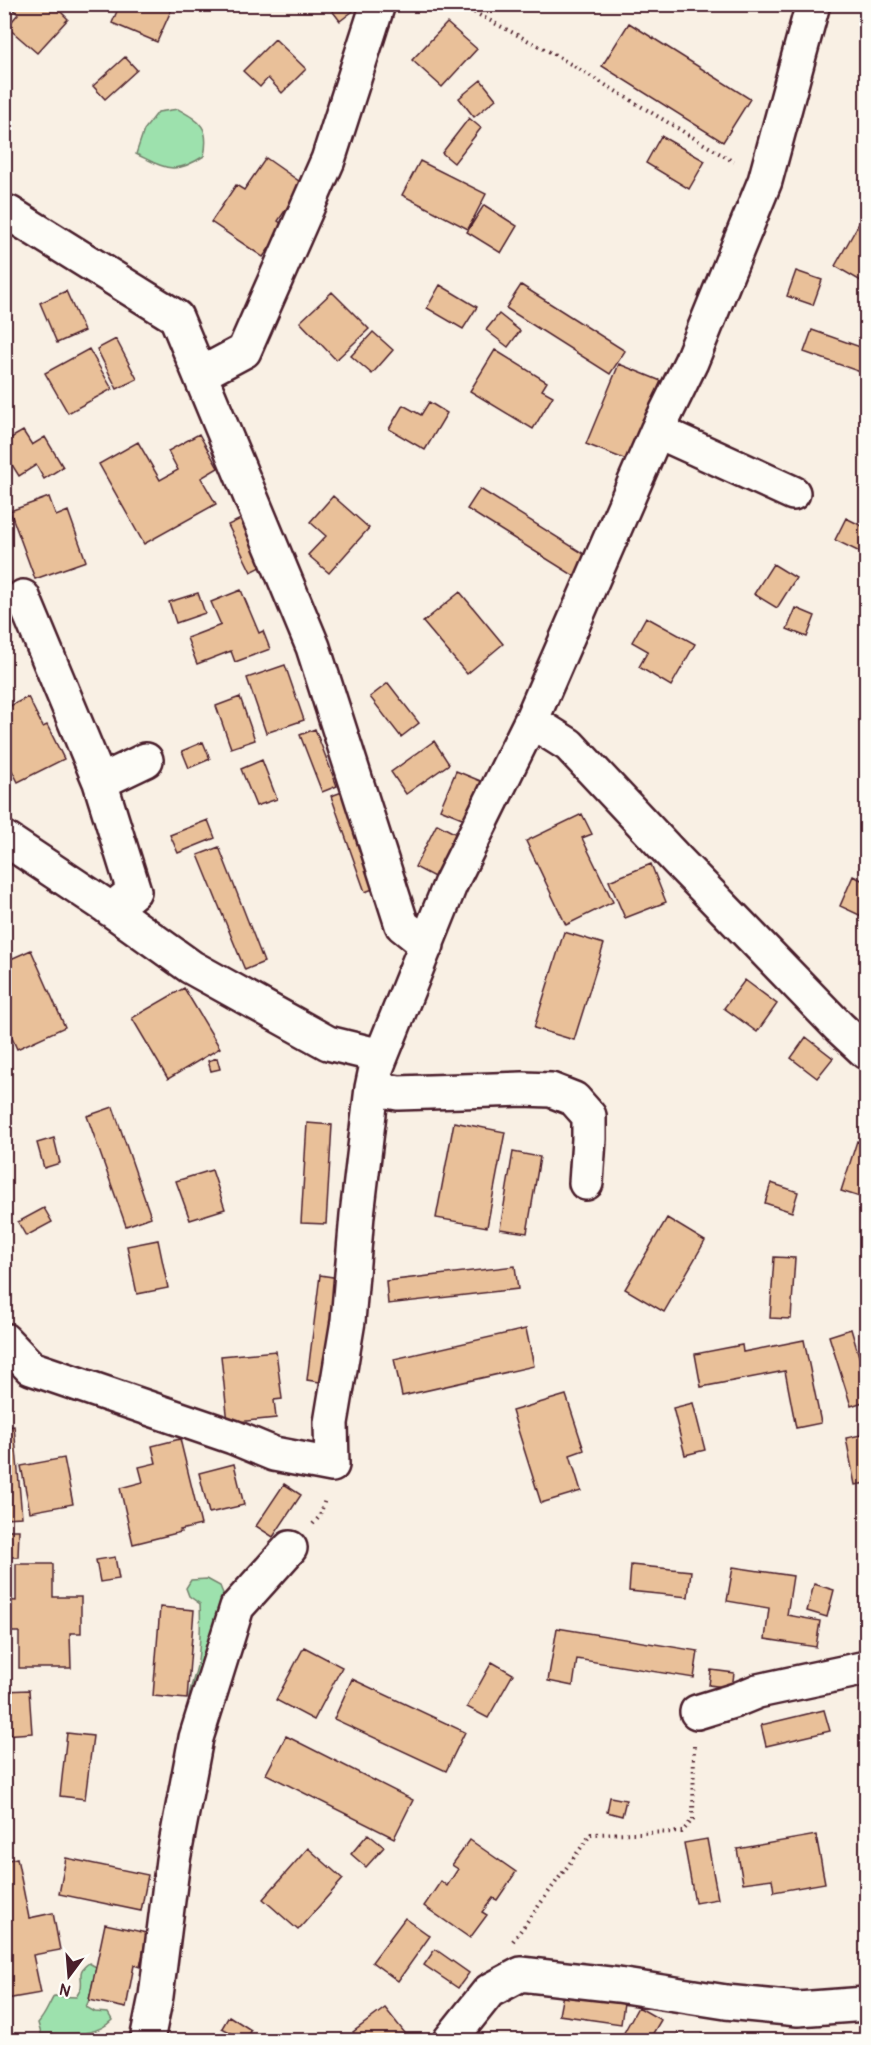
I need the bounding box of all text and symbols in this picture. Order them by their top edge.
north arrow [39,1946,99,2006]
text: N [57,1978,73,2001]

